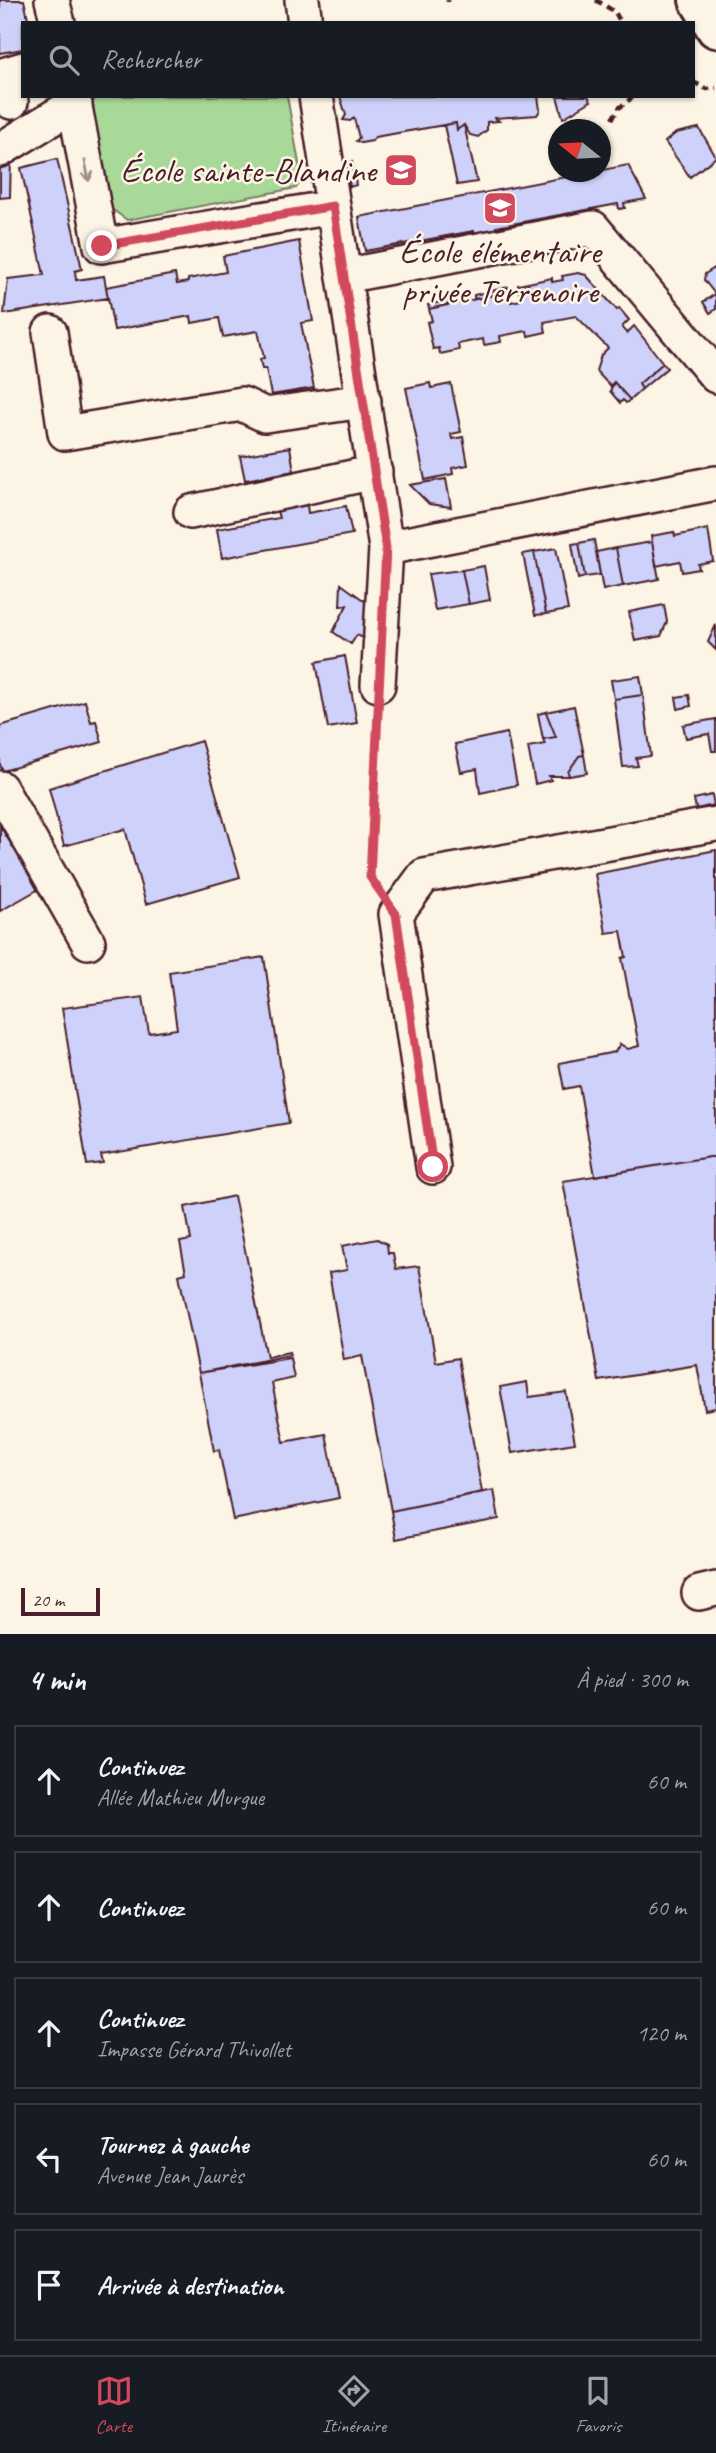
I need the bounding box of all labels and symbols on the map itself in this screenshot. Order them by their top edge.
north arrow [548,119,611,182]
place label: École sainte-Blandine [120,148,379,193]
school or university icon: École sainte-Blandine [382,151,420,189]
one-way arrow [81,159,95,182]
school or university icon: École élémentaire privée Terrenoire [481,189,519,227]
place label: École élémentaire privée Terrenoire [399,229,603,314]
route end [86,230,117,261]
route start [417,1151,448,1182]
scale bar [21,1585,100,1617]

